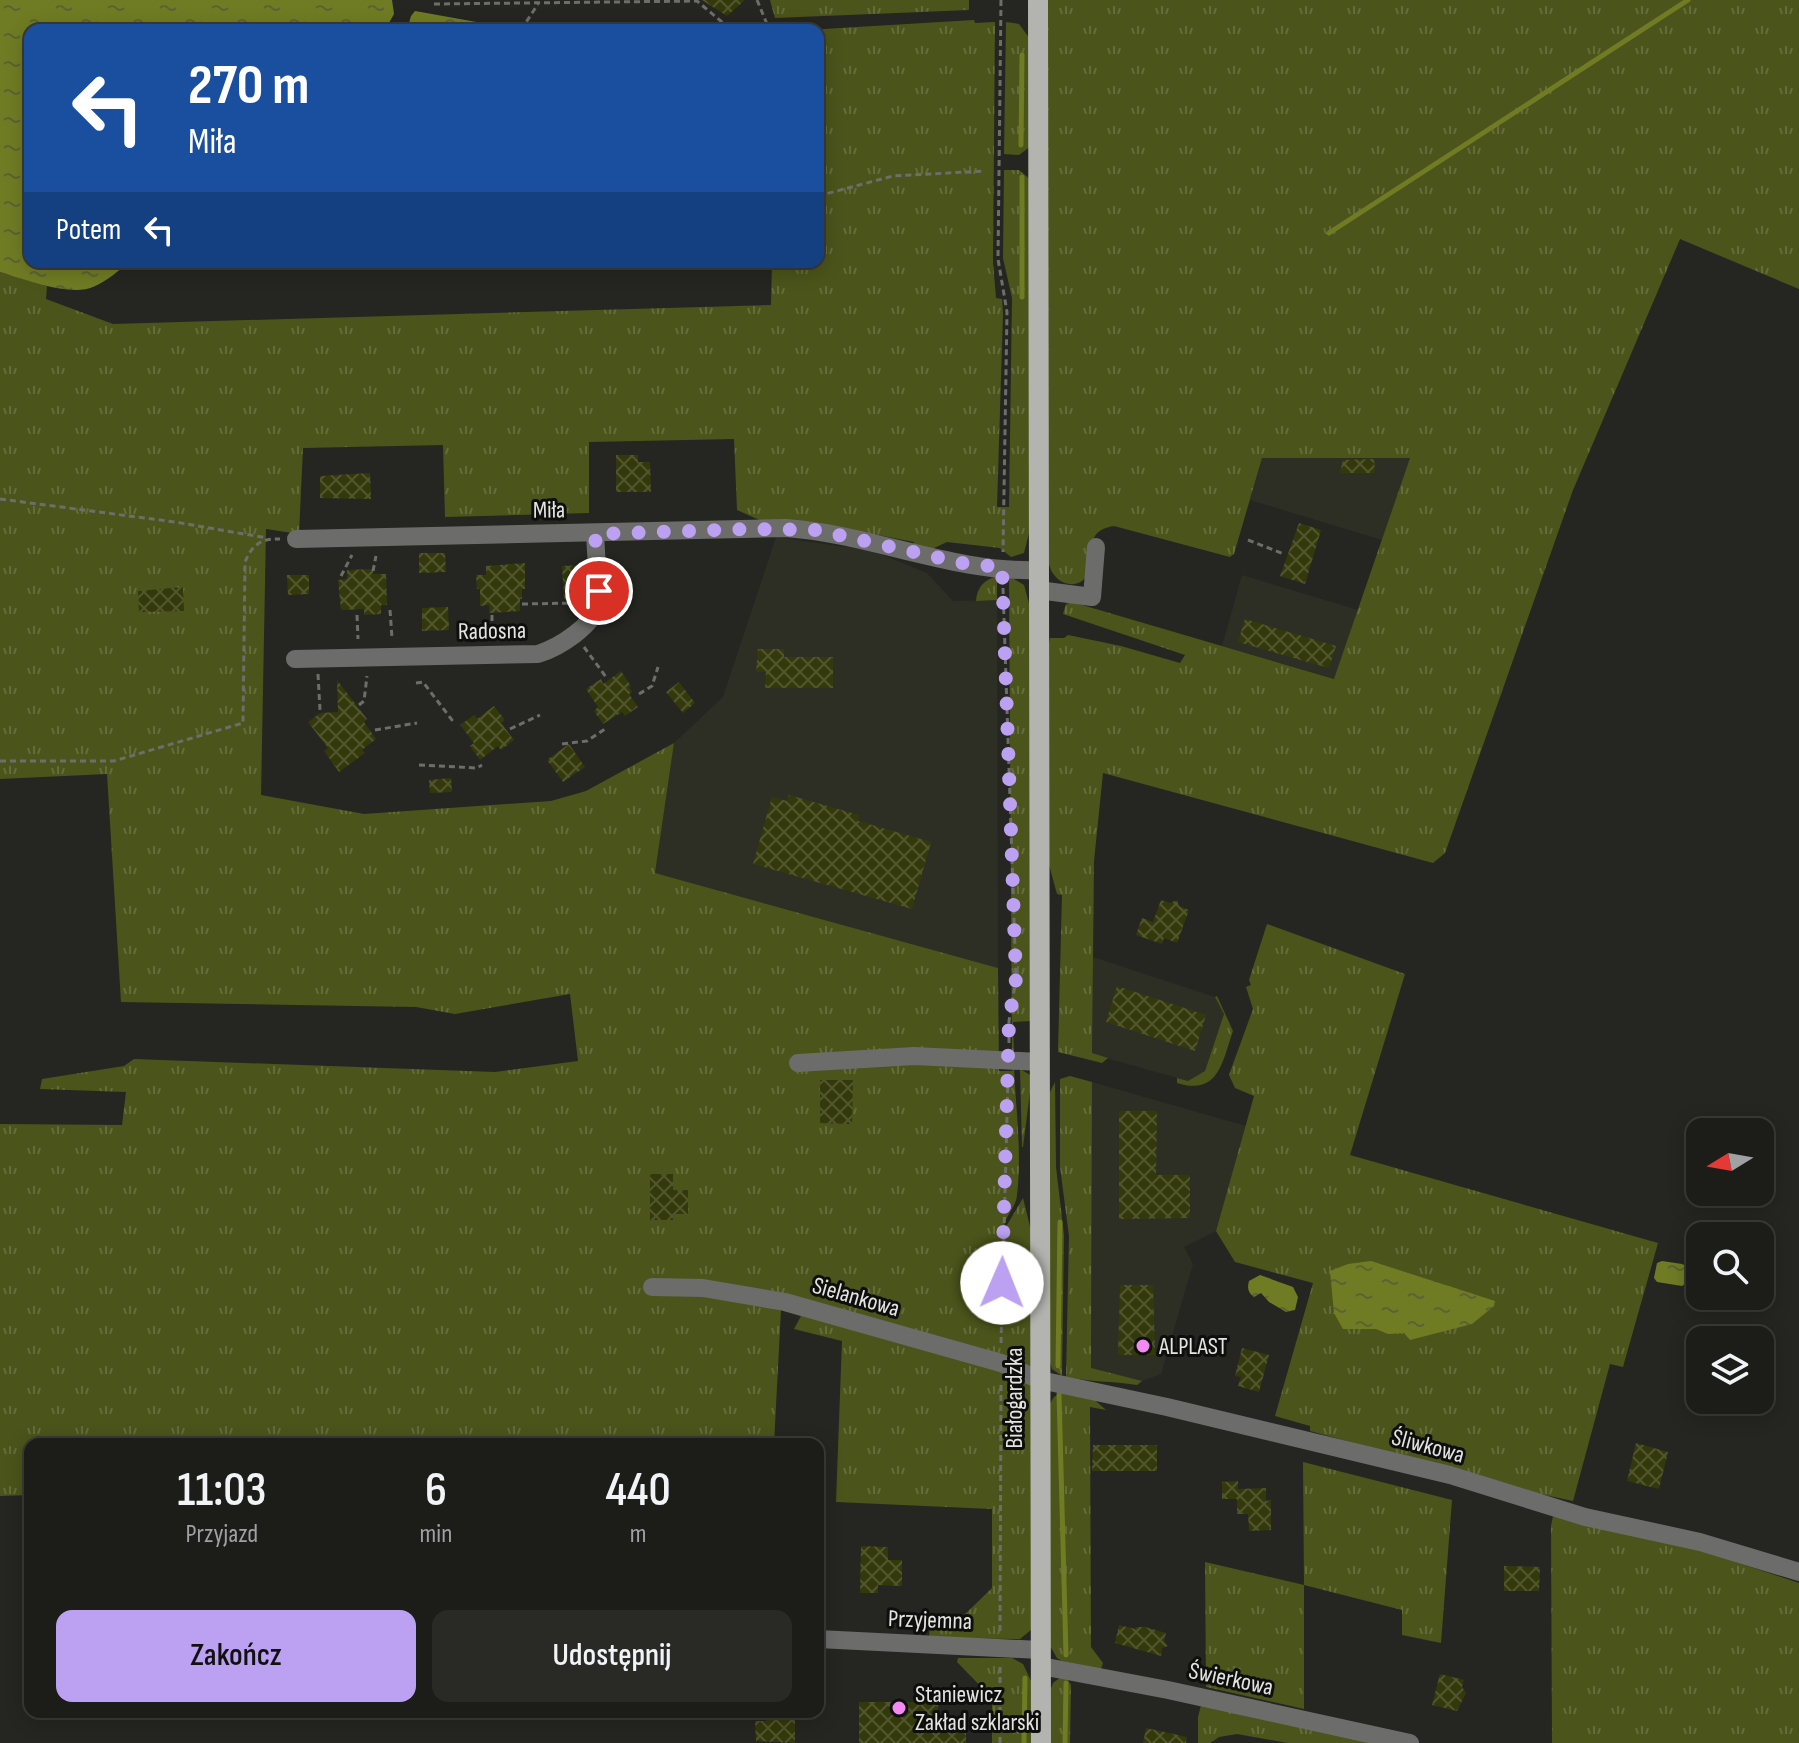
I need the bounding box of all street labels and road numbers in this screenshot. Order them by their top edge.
street label: Miła [533,495,565,525]
street label: Radosna [458,616,526,646]
street label: Sielankowa [809,1271,903,1323]
street label: Białogardzka [1000,1348,1029,1448]
street label: Śliwkowa [1388,1422,1468,1470]
street label: Przyjemna [888,1604,972,1636]
street label: Świerkowa [1186,1656,1276,1702]

